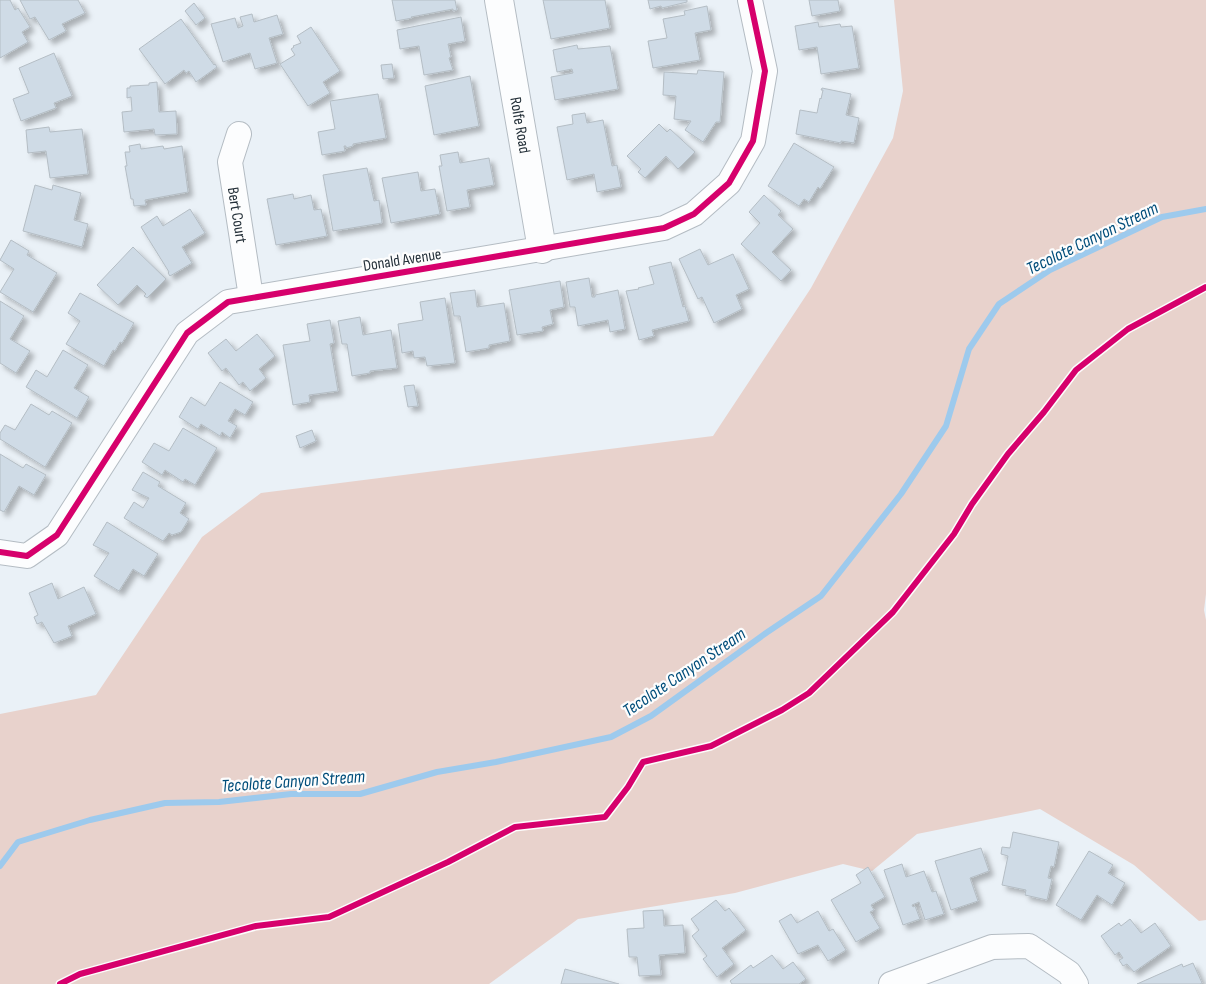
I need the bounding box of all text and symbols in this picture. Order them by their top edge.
street label: Rolfe Road [505,96,534,155]
street label: Bert Court [223,186,250,245]
water label: Tecolote Canyon Stream [1023,197,1162,279]
street label: Donald Avenue [362,245,443,276]
water label: Tecolote Canyon Stream [619,623,750,721]
water label: Tecolote Canyon Stream [221,766,366,797]

